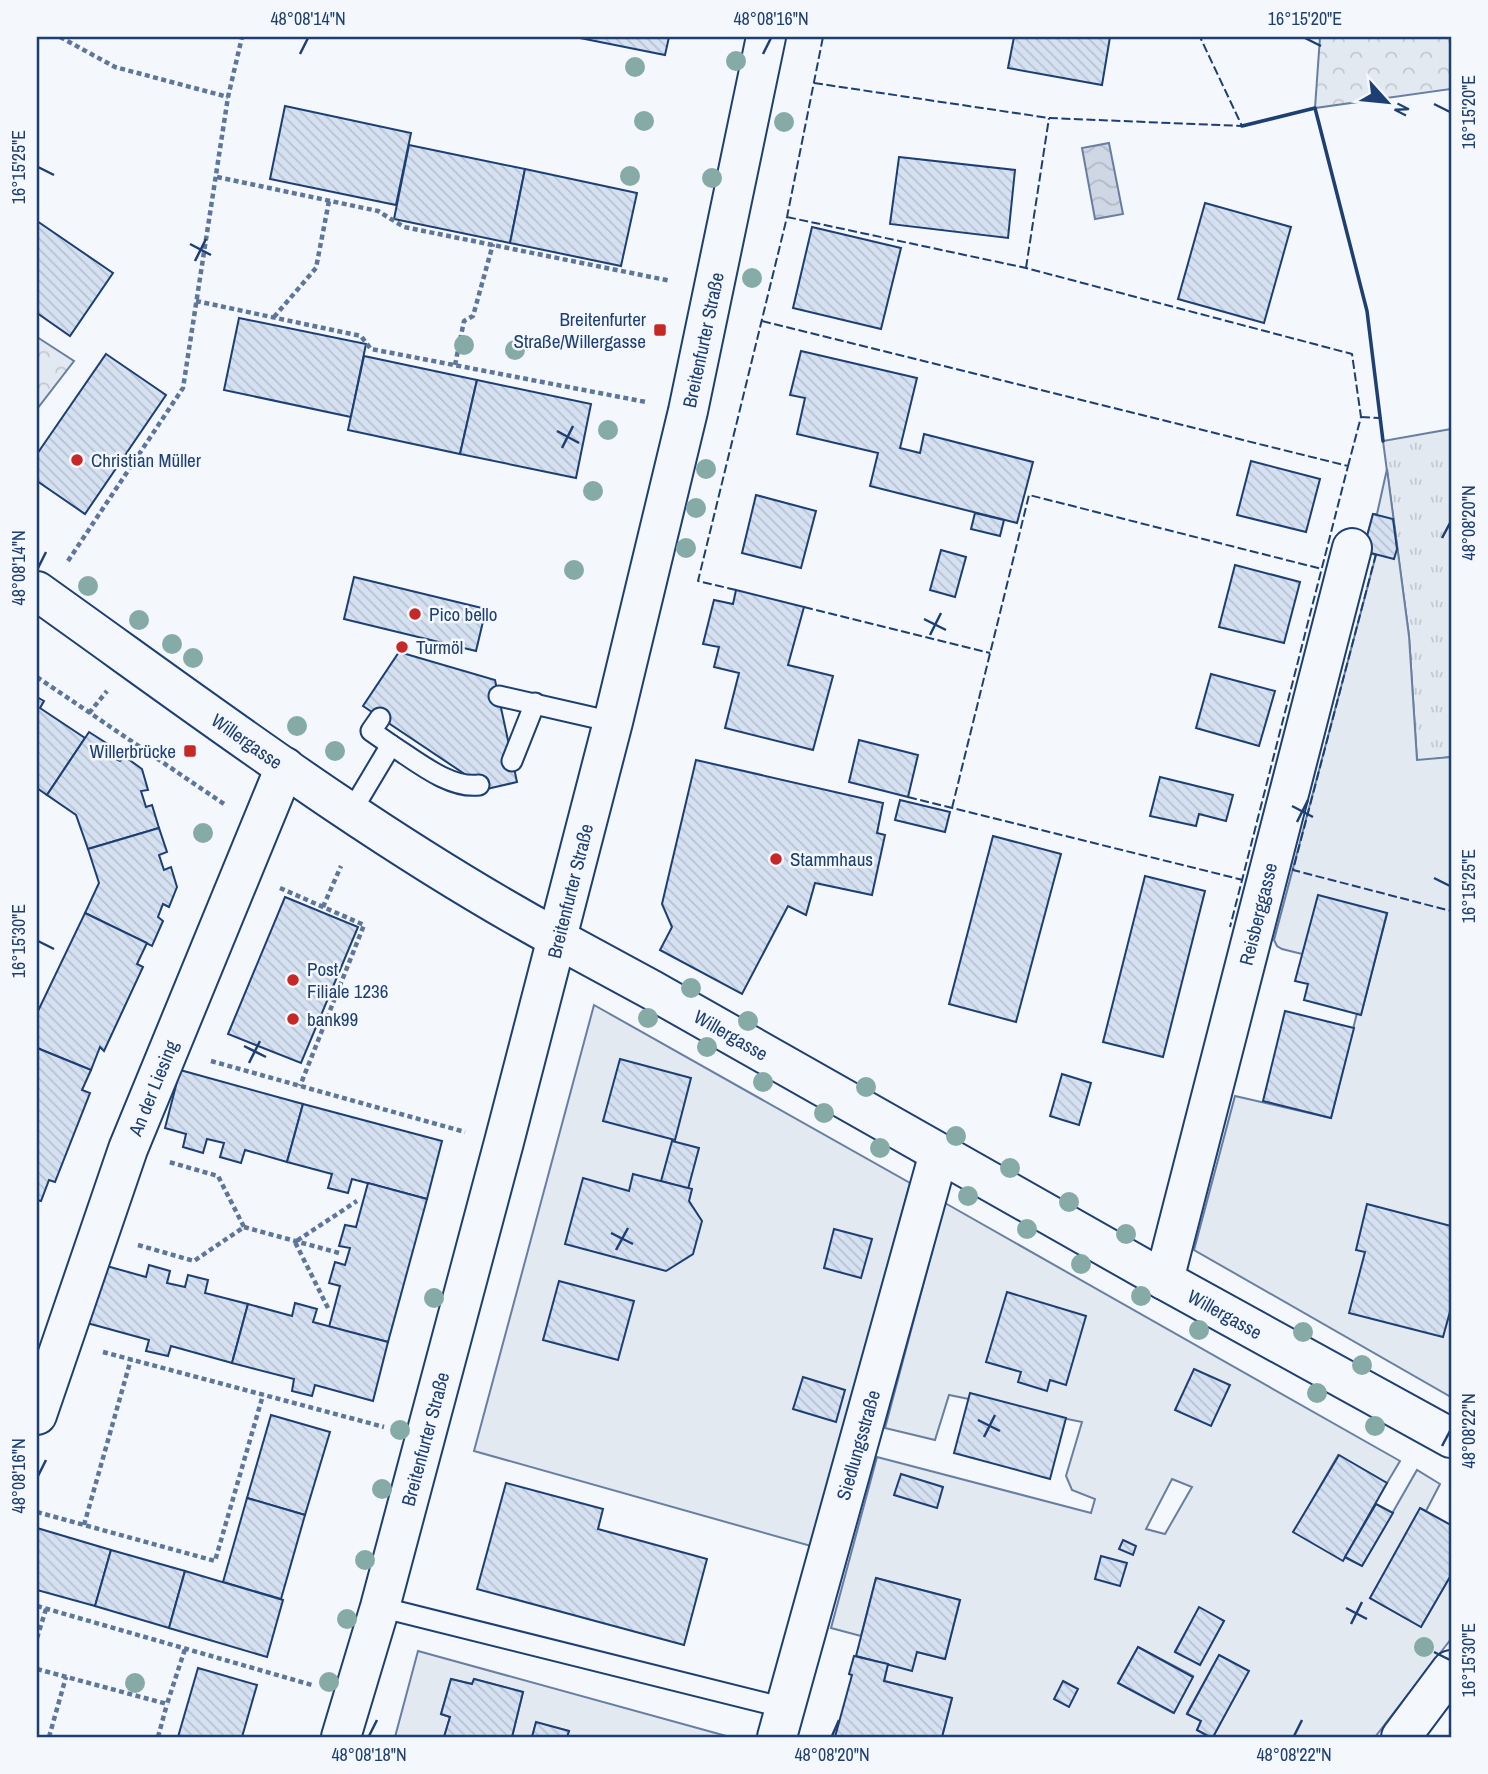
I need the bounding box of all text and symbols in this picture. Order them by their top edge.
text: 48°08'14"N [270,6,346,31]
text: 48°08'16"N [733,6,809,31]
text: 16°15'20"E [1268,6,1342,31]
north arrow [1352,66,1422,136]
text: 16°15'20"E [1456,75,1481,149]
text: N [1388,99,1416,121]
text: 16°15'25"E [6,130,31,204]
street label: Breitenfurter Straße [676,270,730,410]
place label: Breitenfurter Straße/Willergasse [514,306,647,354]
marker: Breitenfurter Straße/Willergasse [652,322,668,338]
place label: Christian Müller [91,447,202,473]
marker: Christian Müller [69,452,85,468]
text: 48°08'20"N [1456,485,1481,561]
text: 48°08'14"N [6,530,31,606]
place label: Pico bello [429,601,497,627]
marker: Pico bello [407,606,423,622]
place label: Turmöl [416,634,463,660]
marker: Turmöl [394,639,410,655]
street label: Willergasse [206,707,288,775]
place label: Willerbrücke [89,738,176,764]
marker: Willerbrücke [182,743,198,759]
street label: Breitenfurter Straße [541,821,599,961]
place label: Stammhaus [790,846,873,872]
text: 16°15'25"E [1456,849,1481,923]
marker: Stammhaus [768,851,784,867]
street label: Reisberggasse [1233,860,1283,968]
text: 16°15'30"E [6,904,31,978]
place label: Post Filiale 1236 [307,956,388,1004]
marker: Post Filiale 1236 [285,972,301,988]
street label: Willergasse [689,1003,773,1067]
place label: bank99 [307,1006,358,1032]
marker: bank99 [285,1011,301,1027]
street label: An der Liesing [122,1036,184,1141]
street label: Willergasse [1183,1283,1267,1345]
street label: Breitenfurter Straße [395,1369,455,1509]
street label: Siedlungsstraße [830,1387,886,1503]
text: 48°08'22"N [1456,1393,1481,1469]
text: 48°08'16"N [6,1438,31,1514]
text: 16°15'30"E [1456,1623,1481,1697]
text: 48°08'18"N [331,1742,407,1767]
text: 48°08'20"N [794,1742,870,1767]
text: 48°08'22"N [1256,1742,1332,1767]

